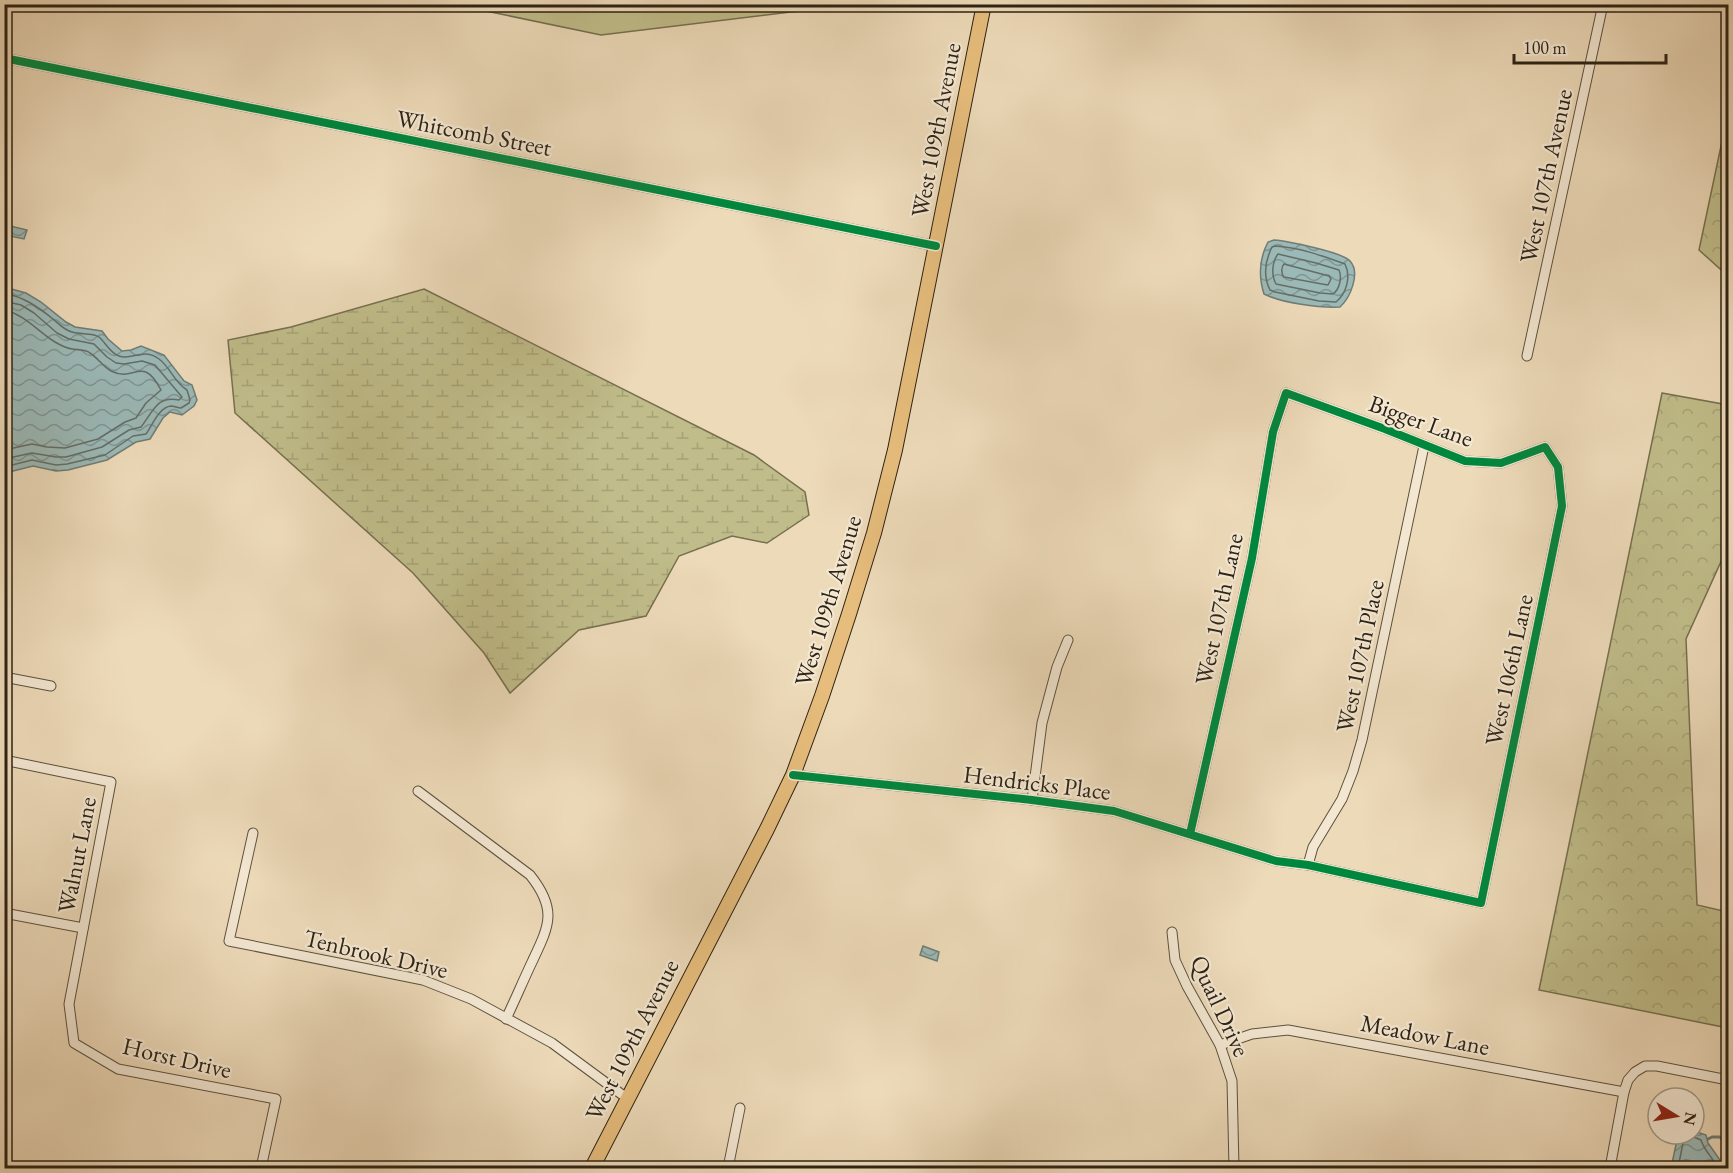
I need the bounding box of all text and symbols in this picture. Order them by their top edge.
scale bar [1514,27,1666,65]
text: 100 m [1523,36,1567,59]
street label: West 109th Avenue [903,40,968,220]
street label: West 107th Avenue [1512,86,1579,266]
street label: Whitcomb Street [394,102,555,163]
street label: Bigger Lane [1365,387,1478,454]
street label: West 109th Avenue [787,512,868,690]
street label: West 107th Lane [1187,530,1250,687]
street label: West 107th Place [1328,577,1391,735]
street label: West 106th Lane [1477,591,1540,748]
street label: Hendricks Place [962,758,1113,807]
street label: Walnut Lane [50,794,103,916]
street label: Tenbrook Drive [301,922,451,985]
street label: Quail Drive [1184,950,1257,1061]
street label: West 109th Avenue [578,954,686,1126]
street label: Meadow Lane [1358,1007,1492,1062]
street label: Horst Drive [120,1030,235,1085]
north arrow [1646,1086,1706,1146]
text: N [1679,1110,1702,1127]

